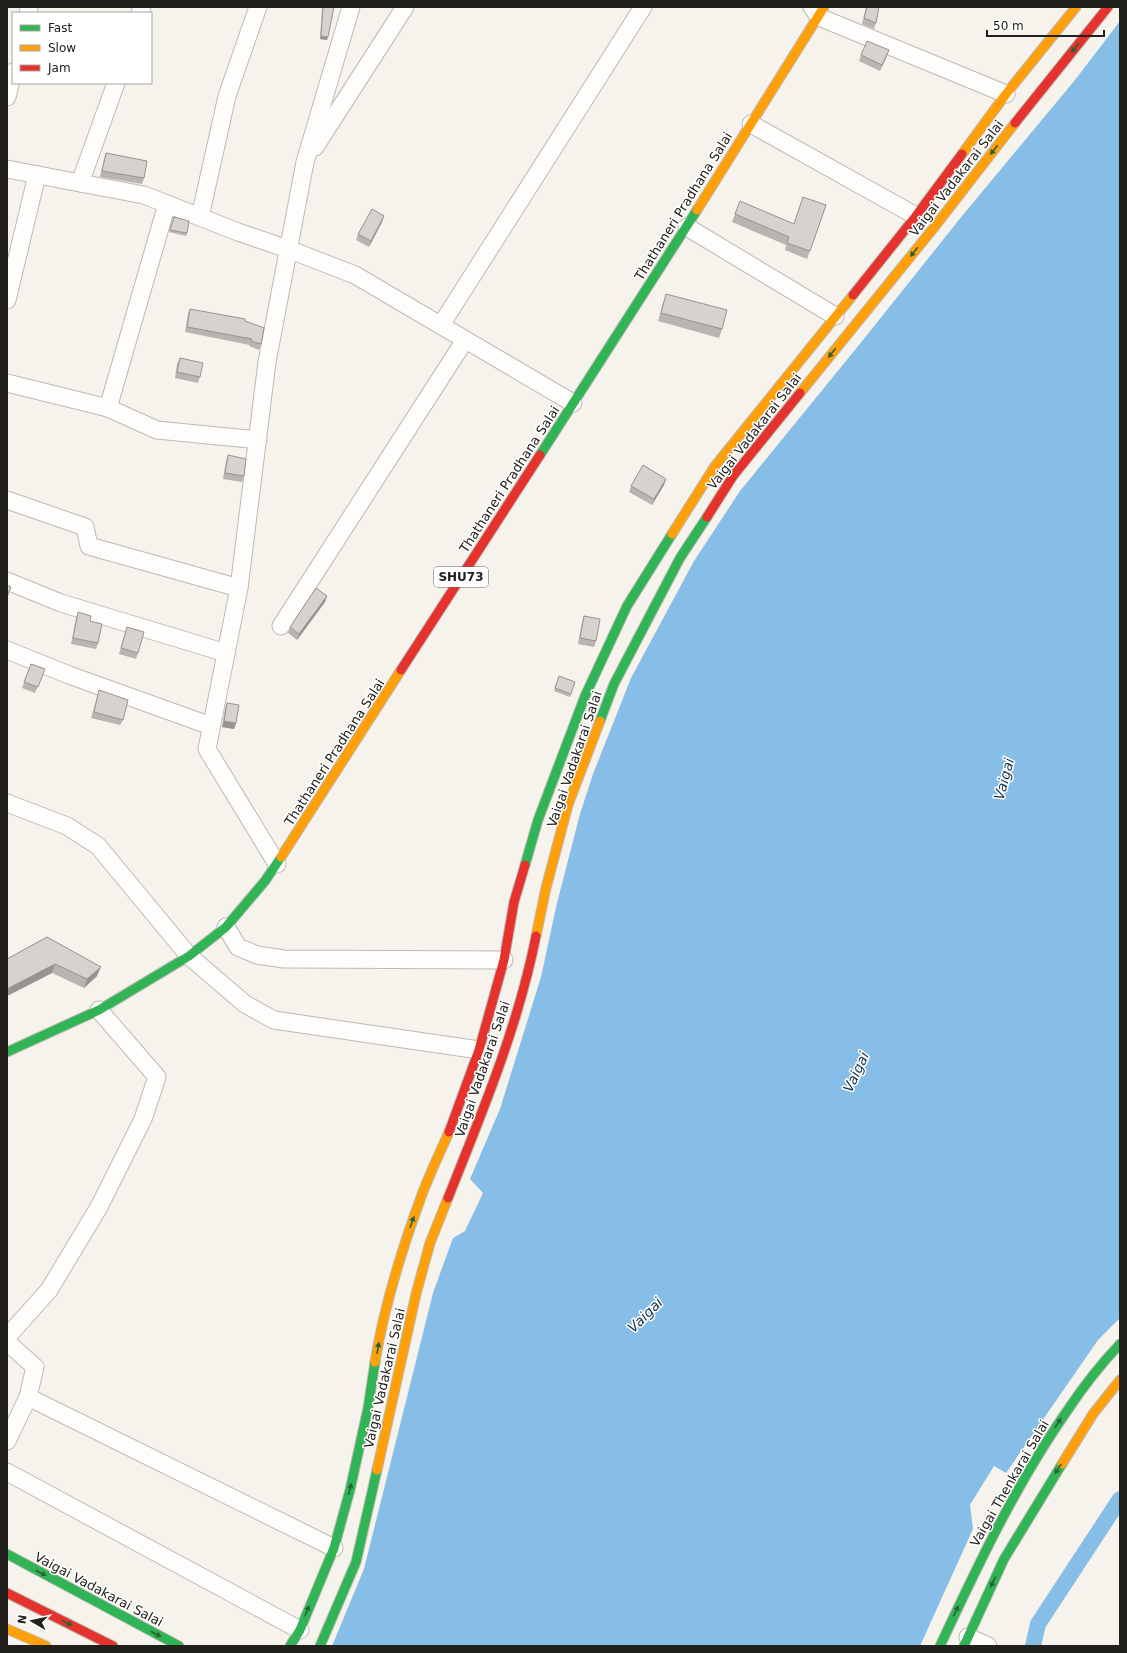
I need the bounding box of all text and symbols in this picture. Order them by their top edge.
legend [12,12,152,84]
scale bar [987,12,1104,38]
text: 50 m [993,19,1024,33]
text: Fast [48,21,72,35]
text: Slow [48,41,76,55]
one-way arrow [1071,43,1080,54]
text: Jam [47,61,71,75]
street label: Vaigai Vadakarai Salai [906,117,1006,239]
street label: Thathaneri Pradhana Salai [631,129,735,284]
one-way arrow [990,145,999,156]
one-way arrow [910,247,919,258]
one-way arrow [828,348,837,359]
street label: Vaigai Vadakarai Salai [704,370,804,492]
street label: Thathaneri Pradhana Salai [456,403,563,556]
road number: SHU73 [434,567,488,587]
street label: Thathaneri Pradhana Salai [281,676,388,829]
street label: Vaigai Vadakarai Salai [544,689,605,829]
water label: Vaigai [991,756,1017,802]
street label: Vaigai Vadakarai Salai [452,999,513,1139]
water label: Vaigai [840,1049,872,1095]
one-way arrow [409,1216,415,1228]
water label: Vaigai [624,1294,666,1336]
street label: Vaigai Vadakarai Salai [361,1307,408,1450]
one-way arrow [375,1342,381,1354]
street label: Vaigai Thenkarai Salai [967,1417,1052,1549]
one-way arrow [1054,1418,1062,1428]
one-way arrow [1054,1464,1062,1474]
one-way arrow [348,1483,354,1495]
street label: Vaigai Vadakarai Salai [32,1549,166,1630]
one-way arrow [36,1569,47,1576]
one-way arrow [990,1576,996,1588]
north arrow [12,1601,52,1641]
one-way arrow [305,1605,311,1617]
one-way arrow [953,1605,959,1616]
text: N [15,1614,30,1625]
one-way arrow [61,1620,73,1626]
one-way arrow [150,1631,162,1637]

